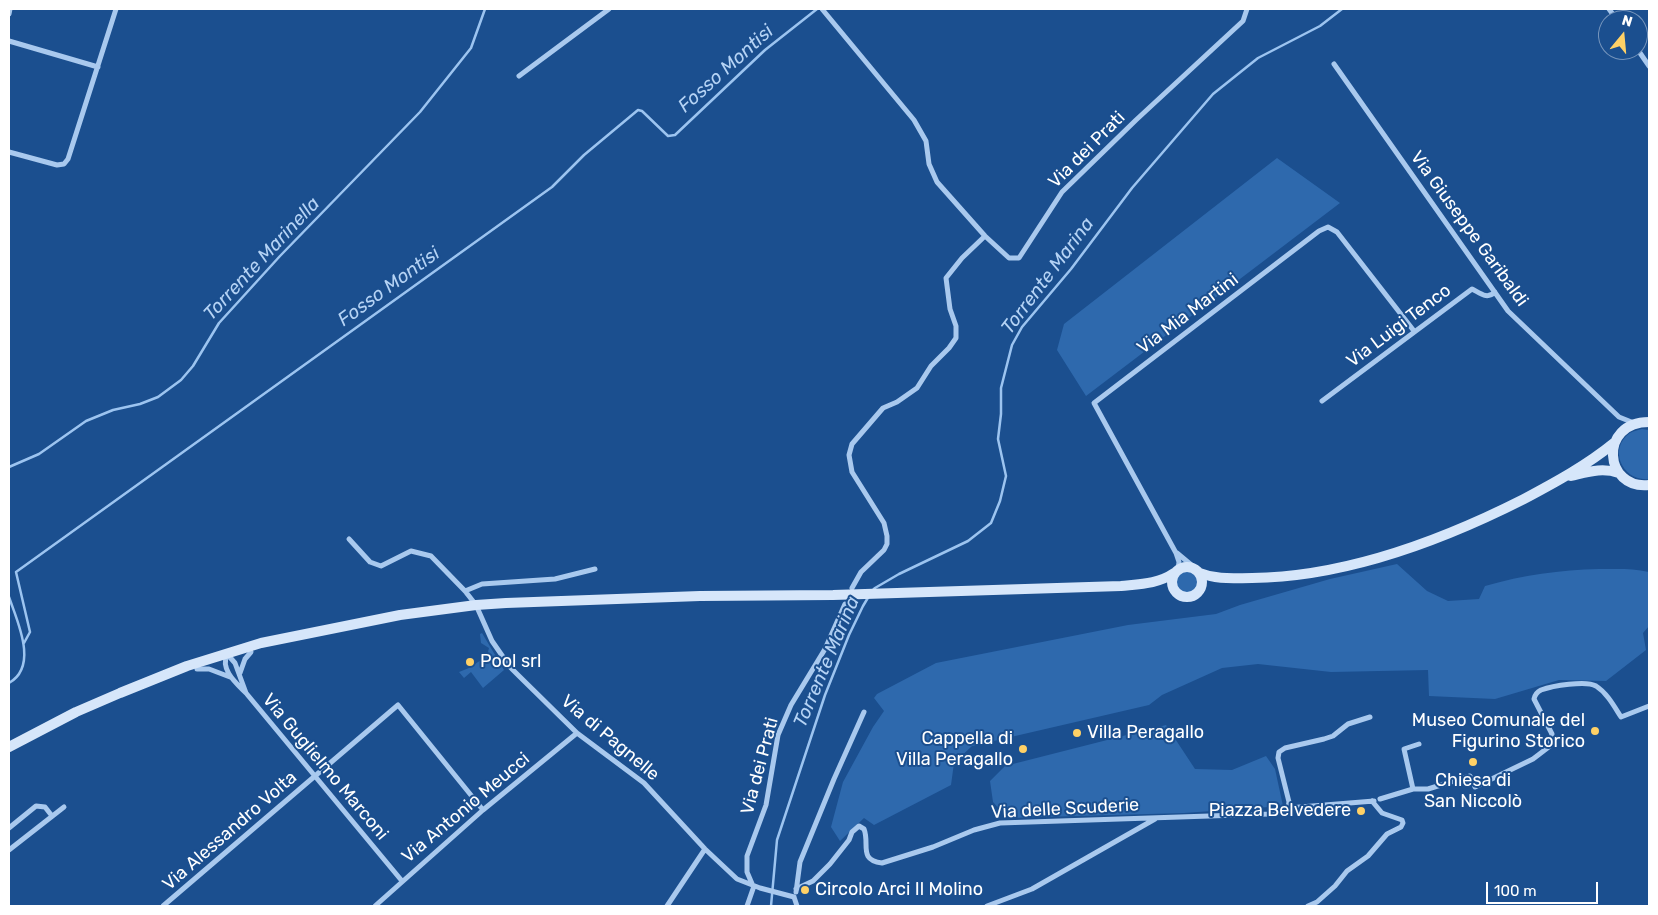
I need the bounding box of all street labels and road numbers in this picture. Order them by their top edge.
street label: Via dei Prati [1044,107,1130,193]
street label: Via Giuseppe Garibaldi [1405,147,1533,311]
street label: Via Mia Martini [1133,269,1243,359]
street label: Via Luigi Tenco [1343,280,1455,372]
street label: Via Guglielmo Marconi [257,689,393,845]
street label: Via di Pagnelle [556,691,664,785]
street label: Via dei Prati [737,715,783,817]
street label: Via Antonio Meucci [398,748,534,868]
street label: Via Alessandro Volta [158,767,302,895]
street label: Via delle Scuderie [990,794,1140,824]

